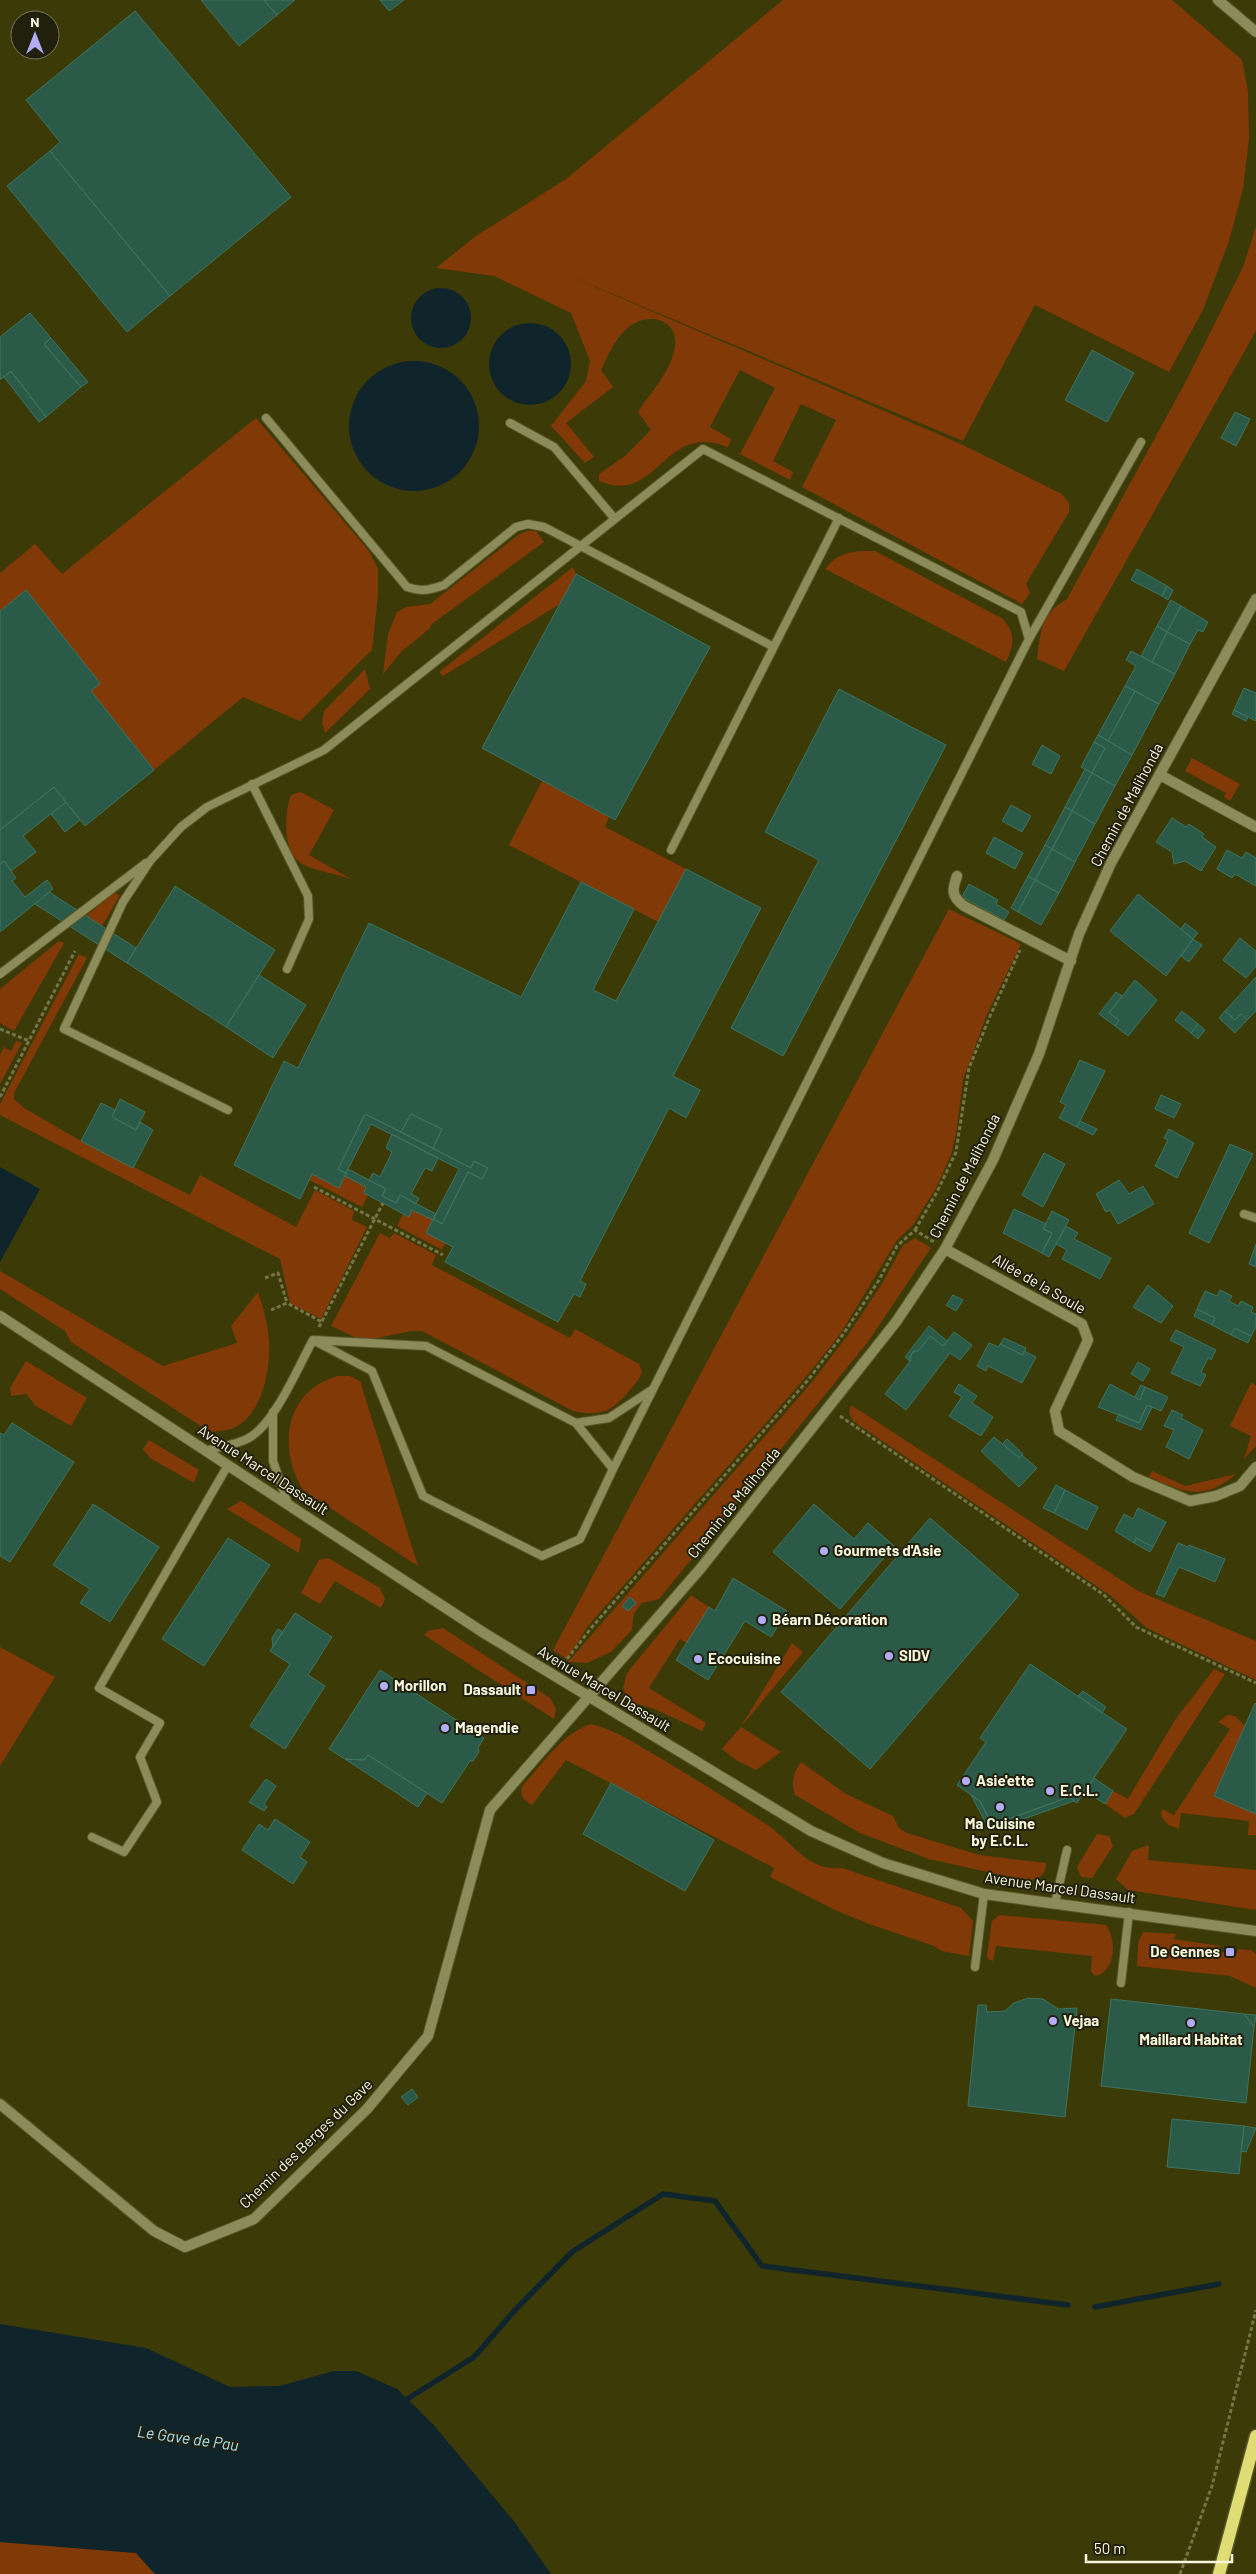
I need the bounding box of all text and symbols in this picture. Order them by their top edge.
north arrow [10,10,60,60]
text: N [30,13,40,30]
street label: Chemin de Malihonda [1086,740,1166,869]
street label: Chemin de Malihonda [925,1110,1003,1241]
street label: Allée de la Soule [990,1249,1089,1317]
street label: Avenue Marcel Dassault [195,1420,332,1518]
street label: Chemin de Malihonda [683,1443,783,1561]
place label: Gourmets d'Asie [834,1541,941,1559]
marker: Gourmets d'Asie [818,1545,830,1557]
place label: Béarn Décoration [772,1610,888,1628]
marker: Béarn Décoration [756,1614,768,1626]
street label: Avenue Marcel Dassault [535,1641,674,1735]
place label: SIDV [899,1646,930,1664]
place label: Ecocuisine [708,1649,781,1667]
marker: SIDV [883,1650,895,1662]
marker: Ecocuisine [692,1653,704,1665]
place label: Morillon [394,1676,447,1694]
marker: Morillon [378,1680,390,1692]
place label: Dassault [463,1680,521,1698]
marker: Dassault [525,1684,537,1696]
place label: Magendie [455,1718,519,1736]
marker: Magendie [439,1722,451,1734]
place label: Asie'ette [976,1771,1034,1789]
marker: Asie'ette [960,1775,972,1787]
place label: E.C.L. [1060,1781,1099,1799]
marker: E.C.L. [1044,1785,1056,1797]
marker: Ma Cuisine by E.C.L. [994,1801,1006,1813]
place label: Ma Cuisine by E.C.L. [965,1814,1035,1849]
street label: Avenue Marcel Dassault [983,1867,1137,1907]
place label: De Gennes [1150,1942,1220,1960]
marker: De Gennes [1224,1946,1236,1958]
place label: Vejaa [1063,2011,1099,2029]
marker: Vejaa [1047,2015,1059,2027]
marker: Maillard Habitat [1185,2017,1197,2029]
place label: Maillard Habitat [1139,2030,1243,2048]
street label: Chemin des Berges du Gave [235,2075,376,2212]
water label: Le Gave de Pau [136,2421,240,2454]
scale bar [1086,2532,1232,2564]
text: 50 m [1094,2539,1126,2557]

